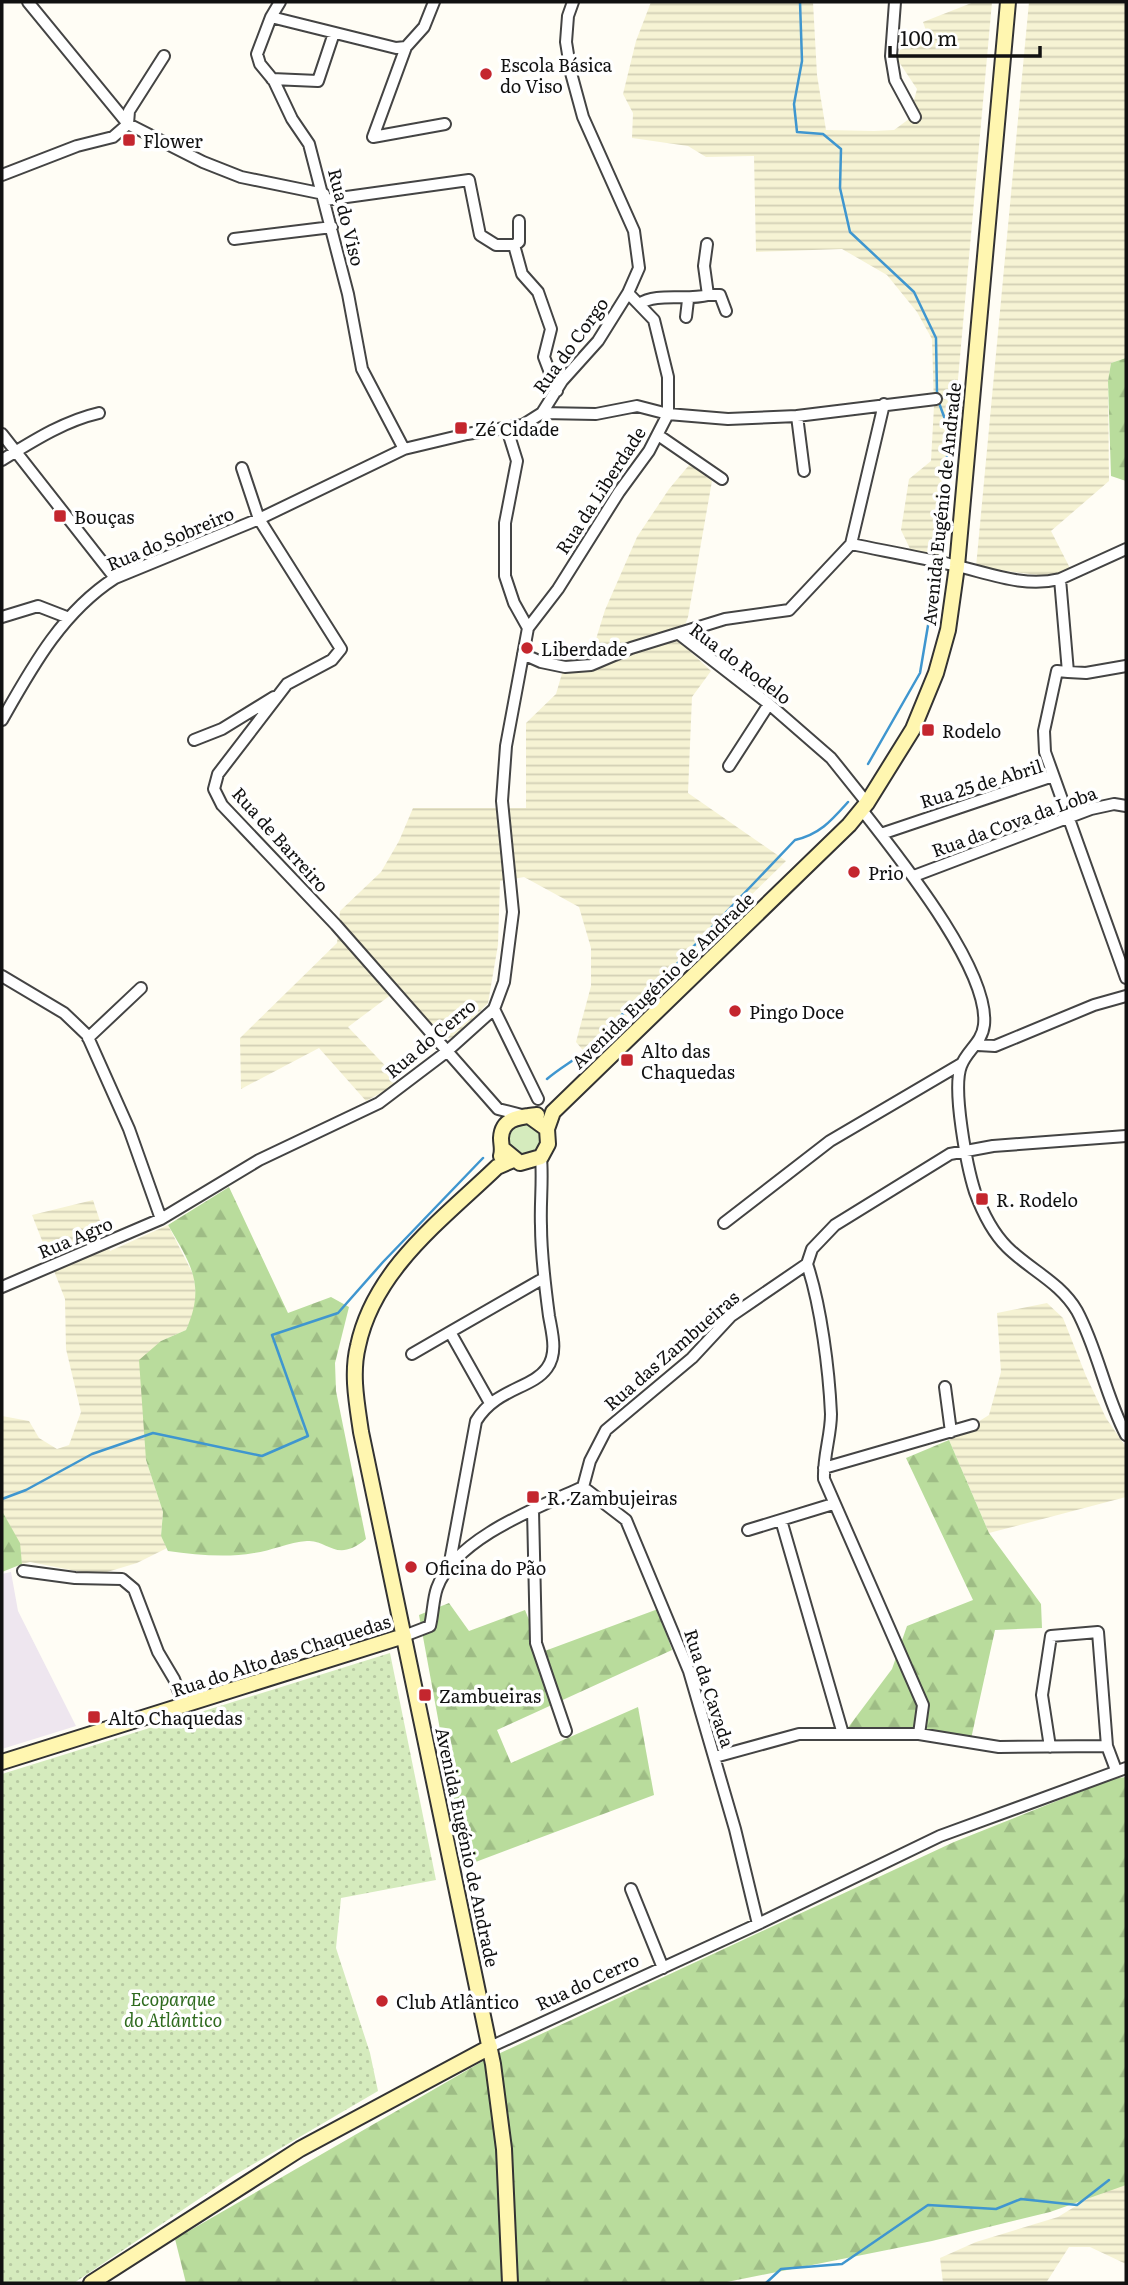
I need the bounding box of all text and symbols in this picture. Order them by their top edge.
scale bar [890,14,1040,58]
text: 100 m [900,21,957,52]
place label: Escola Básica do Viso [500,51,613,99]
marker: Escola Básica do Viso [478,66,494,82]
place label: Flower [143,127,203,154]
marker: Flower [121,132,137,148]
street label: Rua do Viso [322,165,372,269]
street label: Rua do Corgo [526,291,614,399]
street label: Avenida Eugénio de Andrade [915,381,967,627]
place label: Zé Cidade [475,415,559,442]
marker: Zé Cidade [453,420,469,436]
street label: Rua da Liberdade [548,421,652,559]
street label: Rua do Sobreiro [102,499,238,577]
place label: Bouças [74,503,134,530]
marker: Bouças [52,508,68,524]
street label: Rua do Rodelo [684,616,798,710]
place label: Liberdade [541,635,627,662]
marker: Liberdade [519,640,535,656]
place label: Rodelo [942,717,1001,744]
marker: Rodelo [920,722,936,738]
street label: Rua 25 de Abril [916,752,1046,814]
street label: Rua da Cova da Loba [928,778,1101,863]
street label: Rua de Barreiro [226,780,336,898]
place label: Prio [868,859,904,886]
marker: Prio [846,864,862,880]
street label: Avenida Eugénio de Andrade [565,885,759,1075]
street label: Rua do Cerro [379,992,481,1084]
place label: Pingo Doce [749,998,844,1025]
marker: Pingo Doce [727,1003,743,1019]
place label: Alto das Chaquedas [641,1037,735,1085]
marker: Alto das Chaquedas [619,1052,635,1068]
place label: R. Rodelo [996,1186,1078,1213]
marker: R. Rodelo [974,1191,990,1207]
street label: Rua Agro [33,1209,117,1265]
street label: Rua das Zambueiras [598,1284,744,1416]
place label: R. Zambujeiras [547,1484,677,1511]
marker: R. Zambujeiras [525,1489,541,1505]
place label: Oficina do Pão [425,1554,546,1581]
marker: Oficina do Pão [403,1559,419,1575]
street label: Rua do Alto das Chaquedas [168,1607,394,1703]
street label: Rua da Cavada [678,1625,742,1751]
place label: Zambueiras [439,1682,541,1709]
marker: Zambueiras [417,1687,433,1703]
place label: Alto Chaquedas [108,1704,242,1731]
marker: Alto Chaquedas [86,1709,102,1725]
street label: Avenida Eugénio de Andrade [429,1725,507,1969]
street label: Rua do Cerro [531,1945,643,2017]
park label: Ecoparque do Atlântico [124,1985,222,2033]
place label: Club Atlântico [396,1988,519,2015]
marker: Club Atlântico [374,1993,390,2009]

